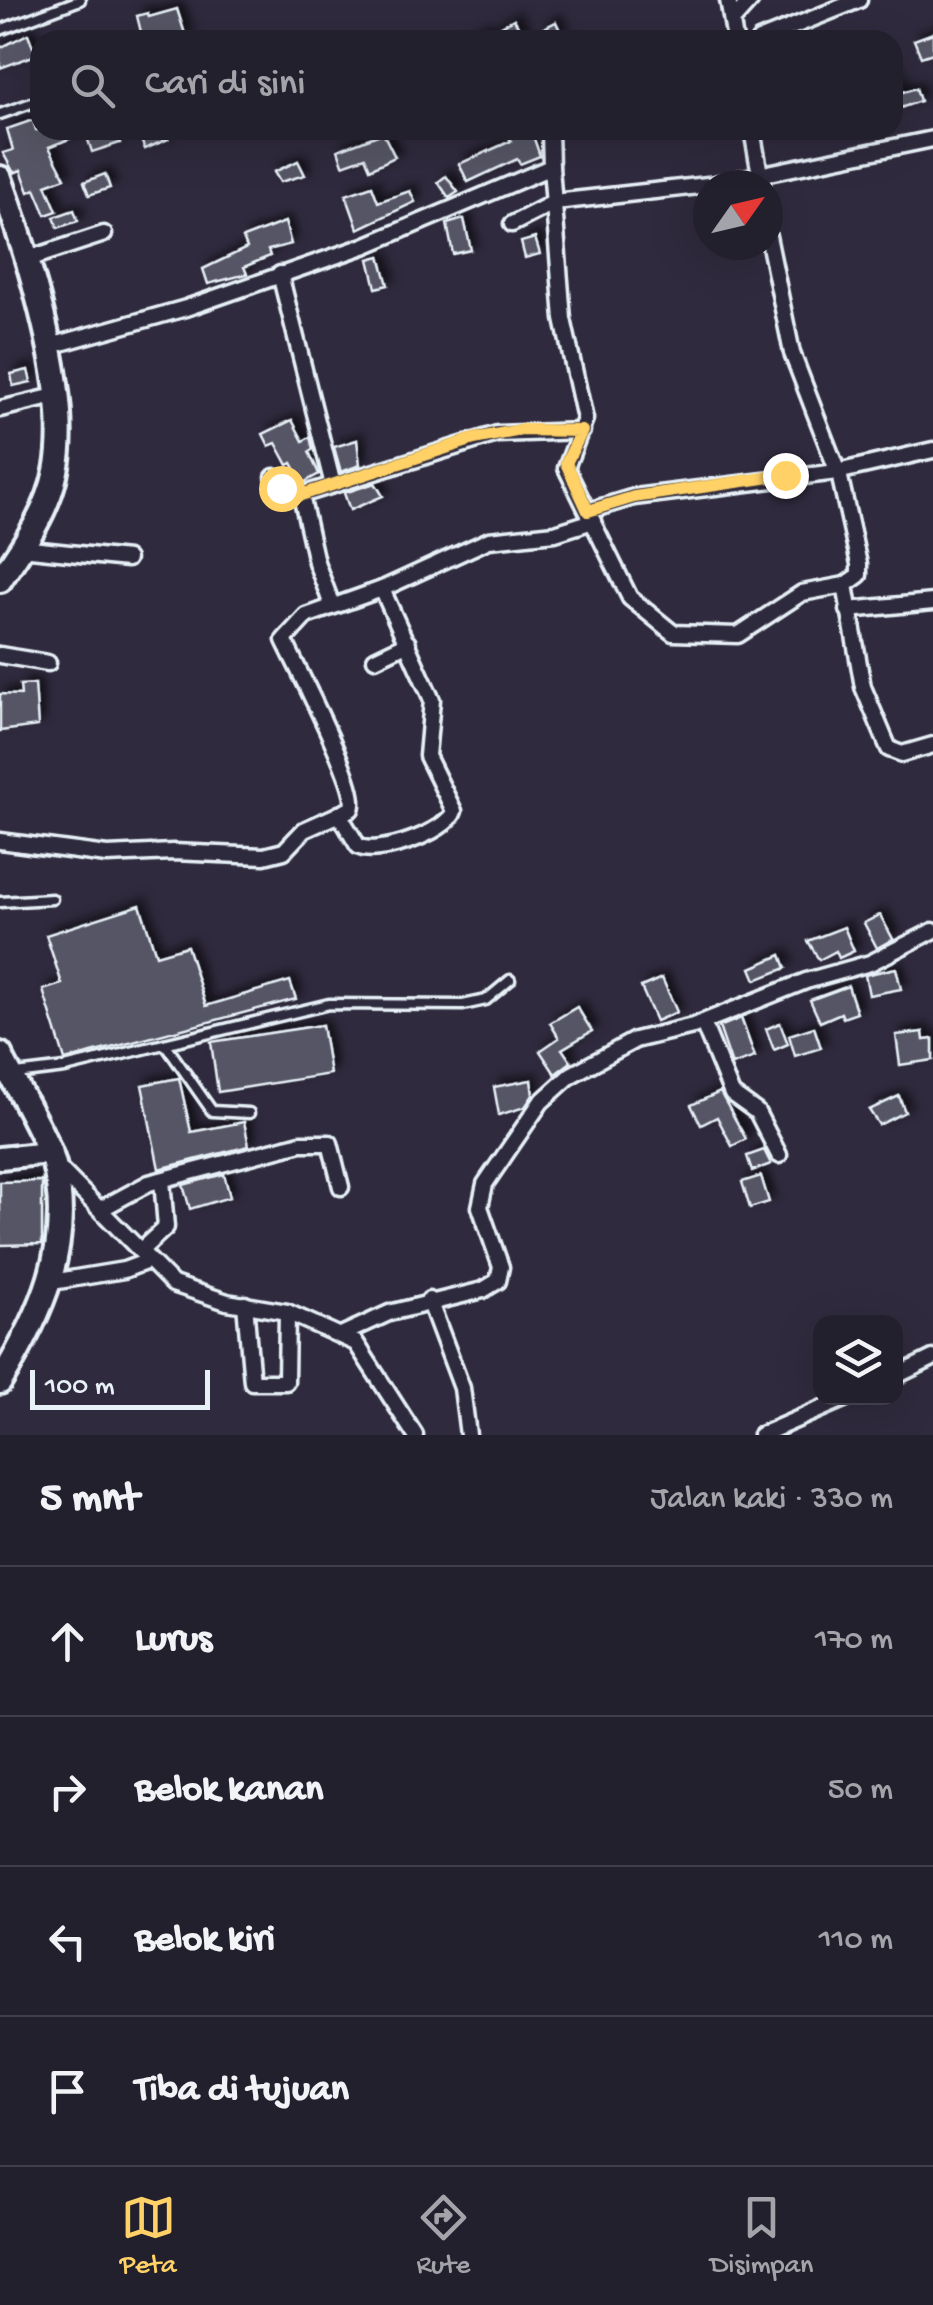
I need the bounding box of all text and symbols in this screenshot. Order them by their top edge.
search box [30,30,903,140]
icon: search [65,58,120,113]
text: Cari di sini [145,63,305,107]
north arrow [693,170,783,260]
route end [763,453,809,499]
route start [259,466,305,512]
map controls [813,1315,903,1405]
button: layers [813,1315,903,1405]
scale bar [30,1365,210,1410]
text: 100 m [45,1371,115,1404]
text: 5 mnt [40,1476,139,1525]
text: Jalan kaki · 330 m [651,1481,893,1519]
icon: ahead [40,1614,95,1669]
text: Lurus [135,1619,212,1663]
text: 170 m [815,1622,893,1660]
icon: right [40,1764,95,1819]
text: Belok kanan [135,1769,323,1813]
text: 50 m [828,1772,893,1810]
icon: left [40,1914,95,1969]
text: Belok kiri [135,1919,275,1963]
text: 110 m [819,1922,893,1960]
icon: arrive [40,2064,95,2119]
text: Tiba di tujuan [135,2069,349,2113]
tab: Peta [120,2190,177,2283]
tab: Rute [416,2190,471,2283]
tab: Disimpan [710,2190,813,2283]

